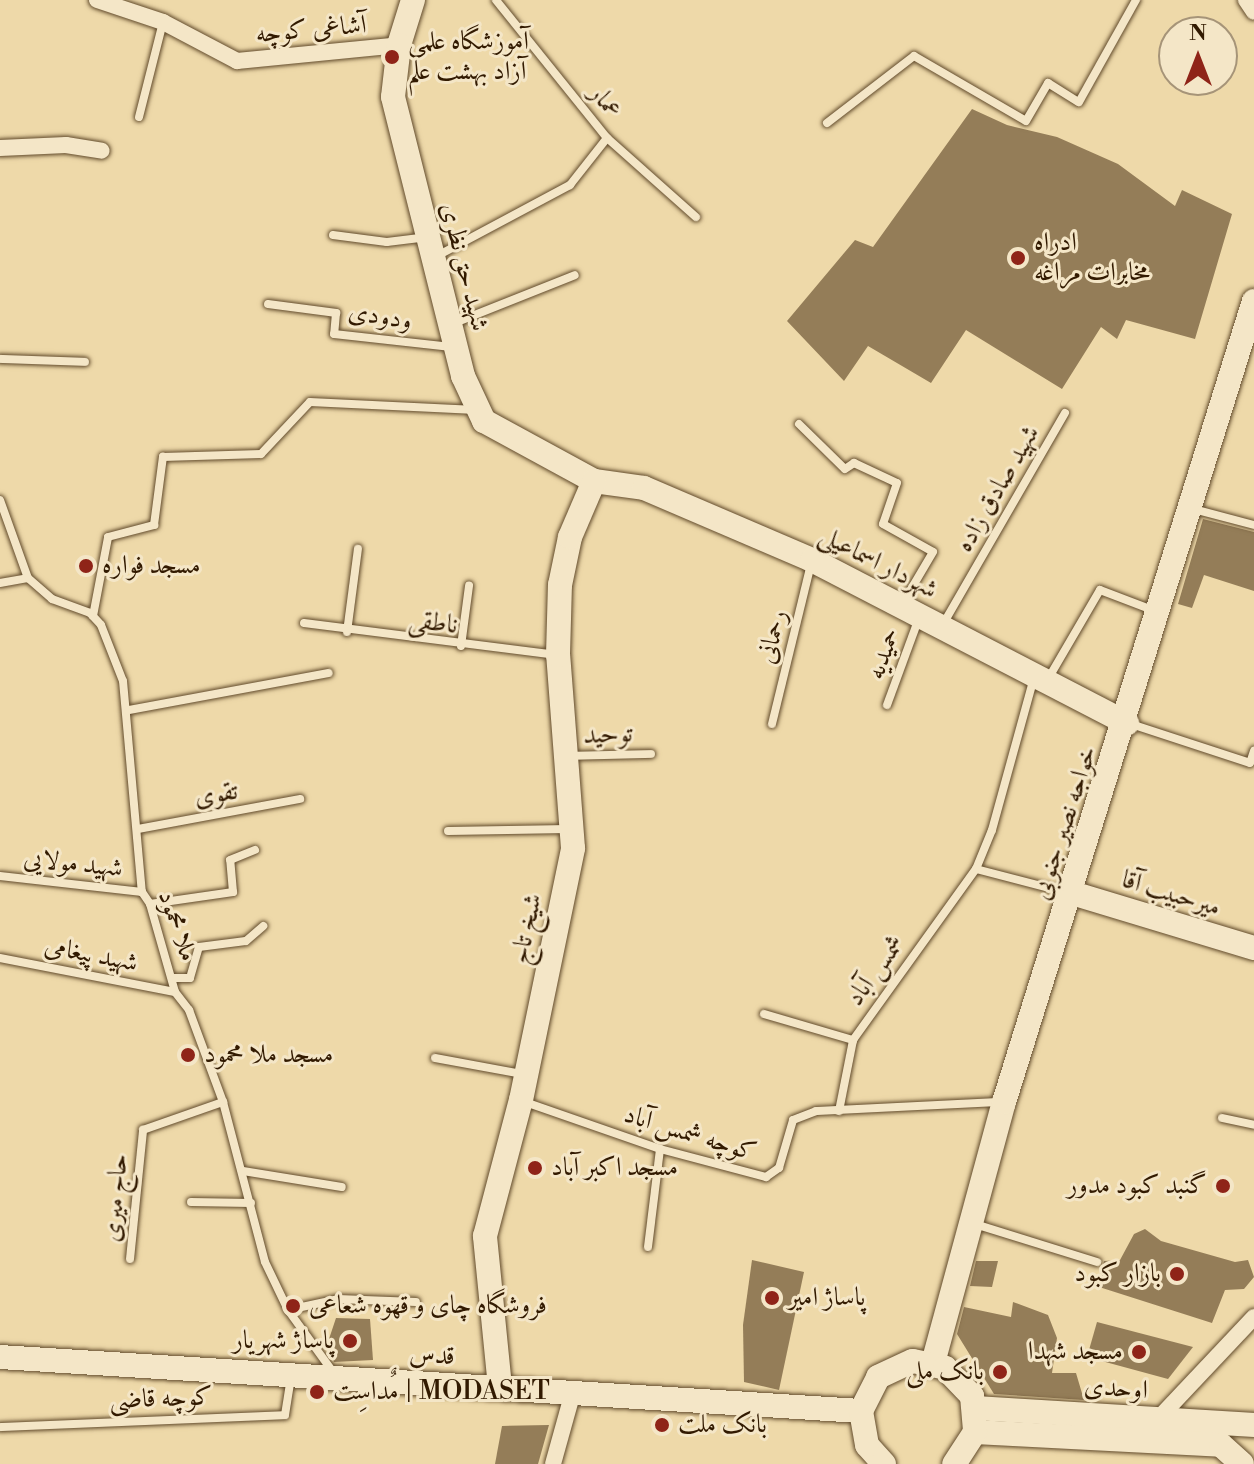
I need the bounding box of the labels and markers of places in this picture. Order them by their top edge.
place label: آموزشگاه علمی آزاد بهشت علم [408,26,529,88]
marker: آموزشگاه علمی آزاد بهشت علم [383,48,401,66]
place label: ادراه مخابرات مراغه [1034,227,1150,288]
marker: ادراه مخابرات مراغه [1009,249,1027,267]
place label: مسجد فواره [102,550,201,582]
marker: مسجد فواره [77,557,95,575]
place label: مسجد ملا محمود [204,1039,333,1071]
marker: مسجد ملا محمود [179,1046,197,1064]
place label: مسجد اکبر آباد [551,1152,678,1184]
marker: مسجد اکبر آباد [526,1159,544,1177]
place label: گنبد کبود مدور [1067,1170,1207,1202]
marker: گنبد کبود مدور [1214,1177,1232,1195]
place label: بازار کبود [1074,1258,1161,1290]
marker: بازار کبود [1168,1265,1186,1283]
place label: پاساژ امیر [788,1282,865,1314]
marker: پاساژ امیر [763,1289,781,1307]
place label: فروشگاه چای و قهوه شعاعی [309,1290,547,1322]
marker: فروشگاه چای و قهوه شعاعی [284,1297,302,1315]
place label: پاساژ شهریار [232,1325,334,1357]
marker: پاساژ شهریار [341,1332,359,1350]
place label: مسجد شهدا [1028,1336,1123,1368]
marker: مسجد شهدا [1130,1343,1148,1361]
place label: بانک ملی [906,1356,984,1388]
marker: بانک ملی [991,1363,1009,1381]
place label: مٌداسِت | MODASET [333,1376,550,1408]
marker: مٌداسِت | MODASET [308,1383,326,1401]
place label: بانک ملت [678,1409,767,1441]
marker: بانک ملت [653,1416,671,1434]

